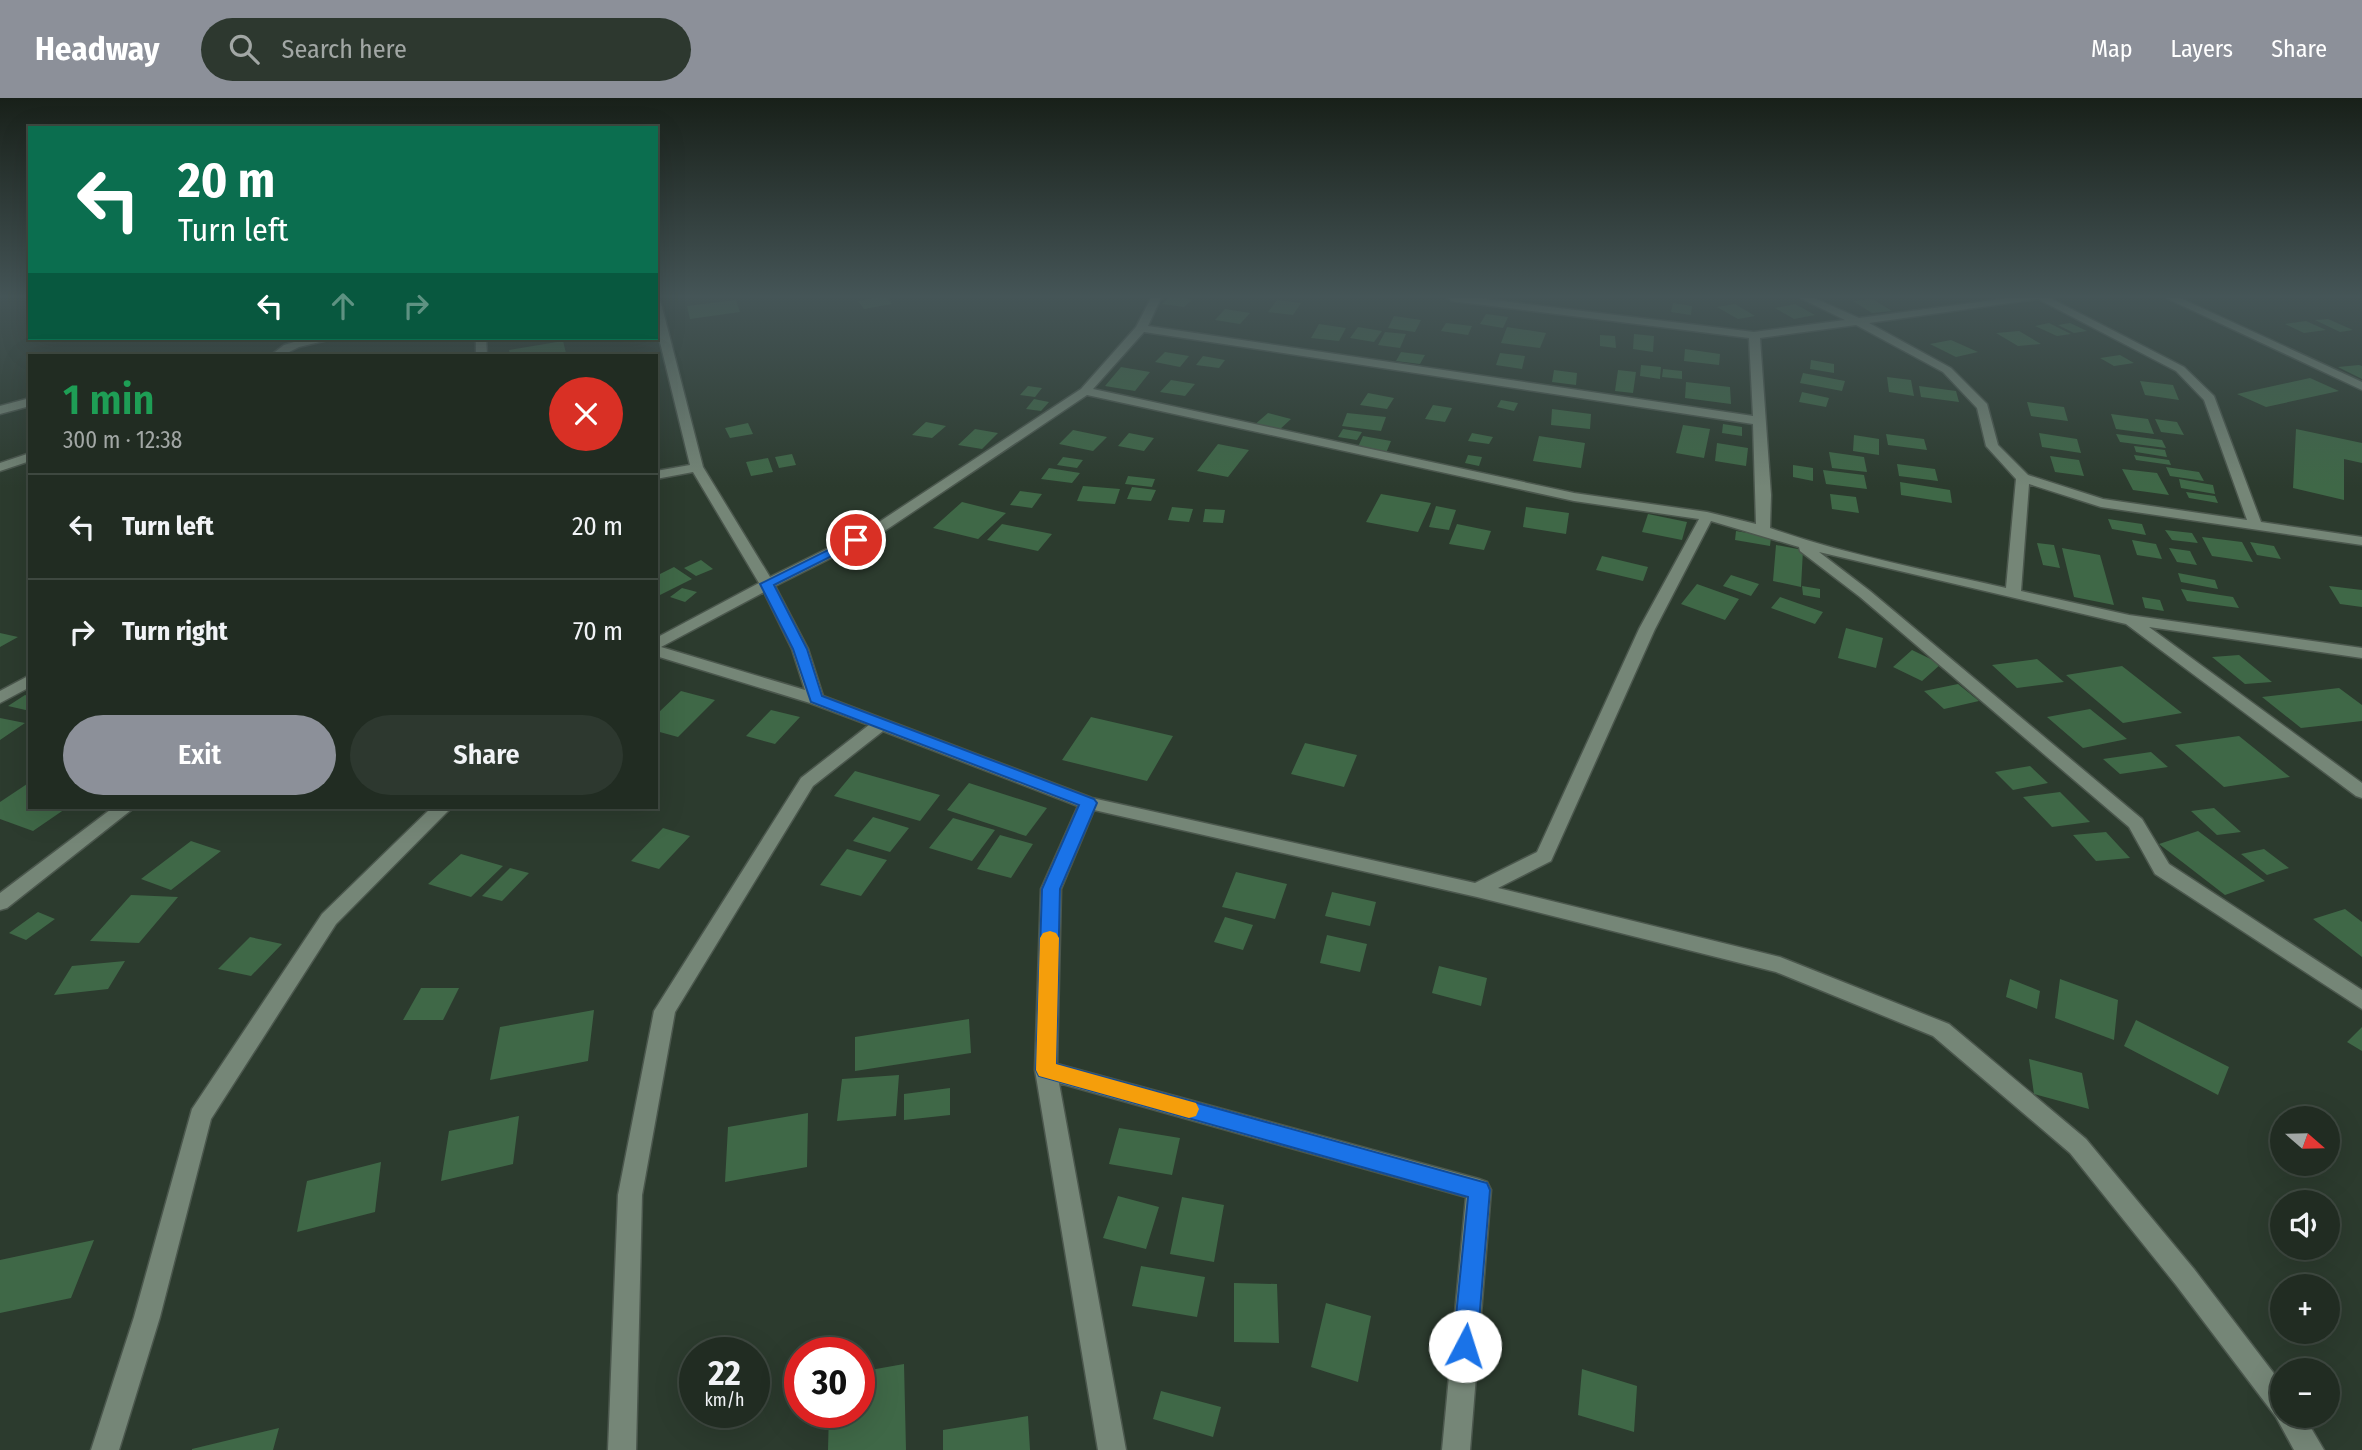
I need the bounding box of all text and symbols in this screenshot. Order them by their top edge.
search box [201,18,691,81]
text: Headway [35,29,159,69]
icon: search [225,30,263,68]
text: Search here [281,34,407,65]
text: Map [2091,35,2133,63]
text: Layers [2171,35,2233,63]
text: Share [2271,35,2327,63]
text: 20 m [178,151,275,210]
icon: left [63,154,154,245]
text: Turn left [178,211,288,249]
icon: left [251,287,289,325]
icon: ahead [324,287,362,325]
icon: right [397,287,435,325]
text: 1 min [63,375,154,425]
button: close [549,377,623,451]
text: 300 m · 12:38 [63,426,182,454]
icon: left [63,508,101,546]
pin [826,510,886,570]
text: Turn left [122,511,214,542]
text: 20 m [572,511,623,542]
icon: arrive [837,521,875,559]
icon: right [63,613,101,651]
text: Turn right [122,616,228,647]
text: 70 m [573,616,623,647]
button: Exit [63,715,336,795]
button: Share [350,715,623,795]
north arrow [2270,1106,2340,1176]
map controls [2270,1106,2340,1428]
button: sound [2270,1190,2340,1260]
button: + [2270,1274,2340,1344]
position arrow [1428,1309,1502,1383]
speed limit sign: 30 [784,1337,875,1428]
text: 22 [708,1352,741,1394]
button: − [2270,1358,2340,1428]
text: km/h [704,1389,745,1411]

